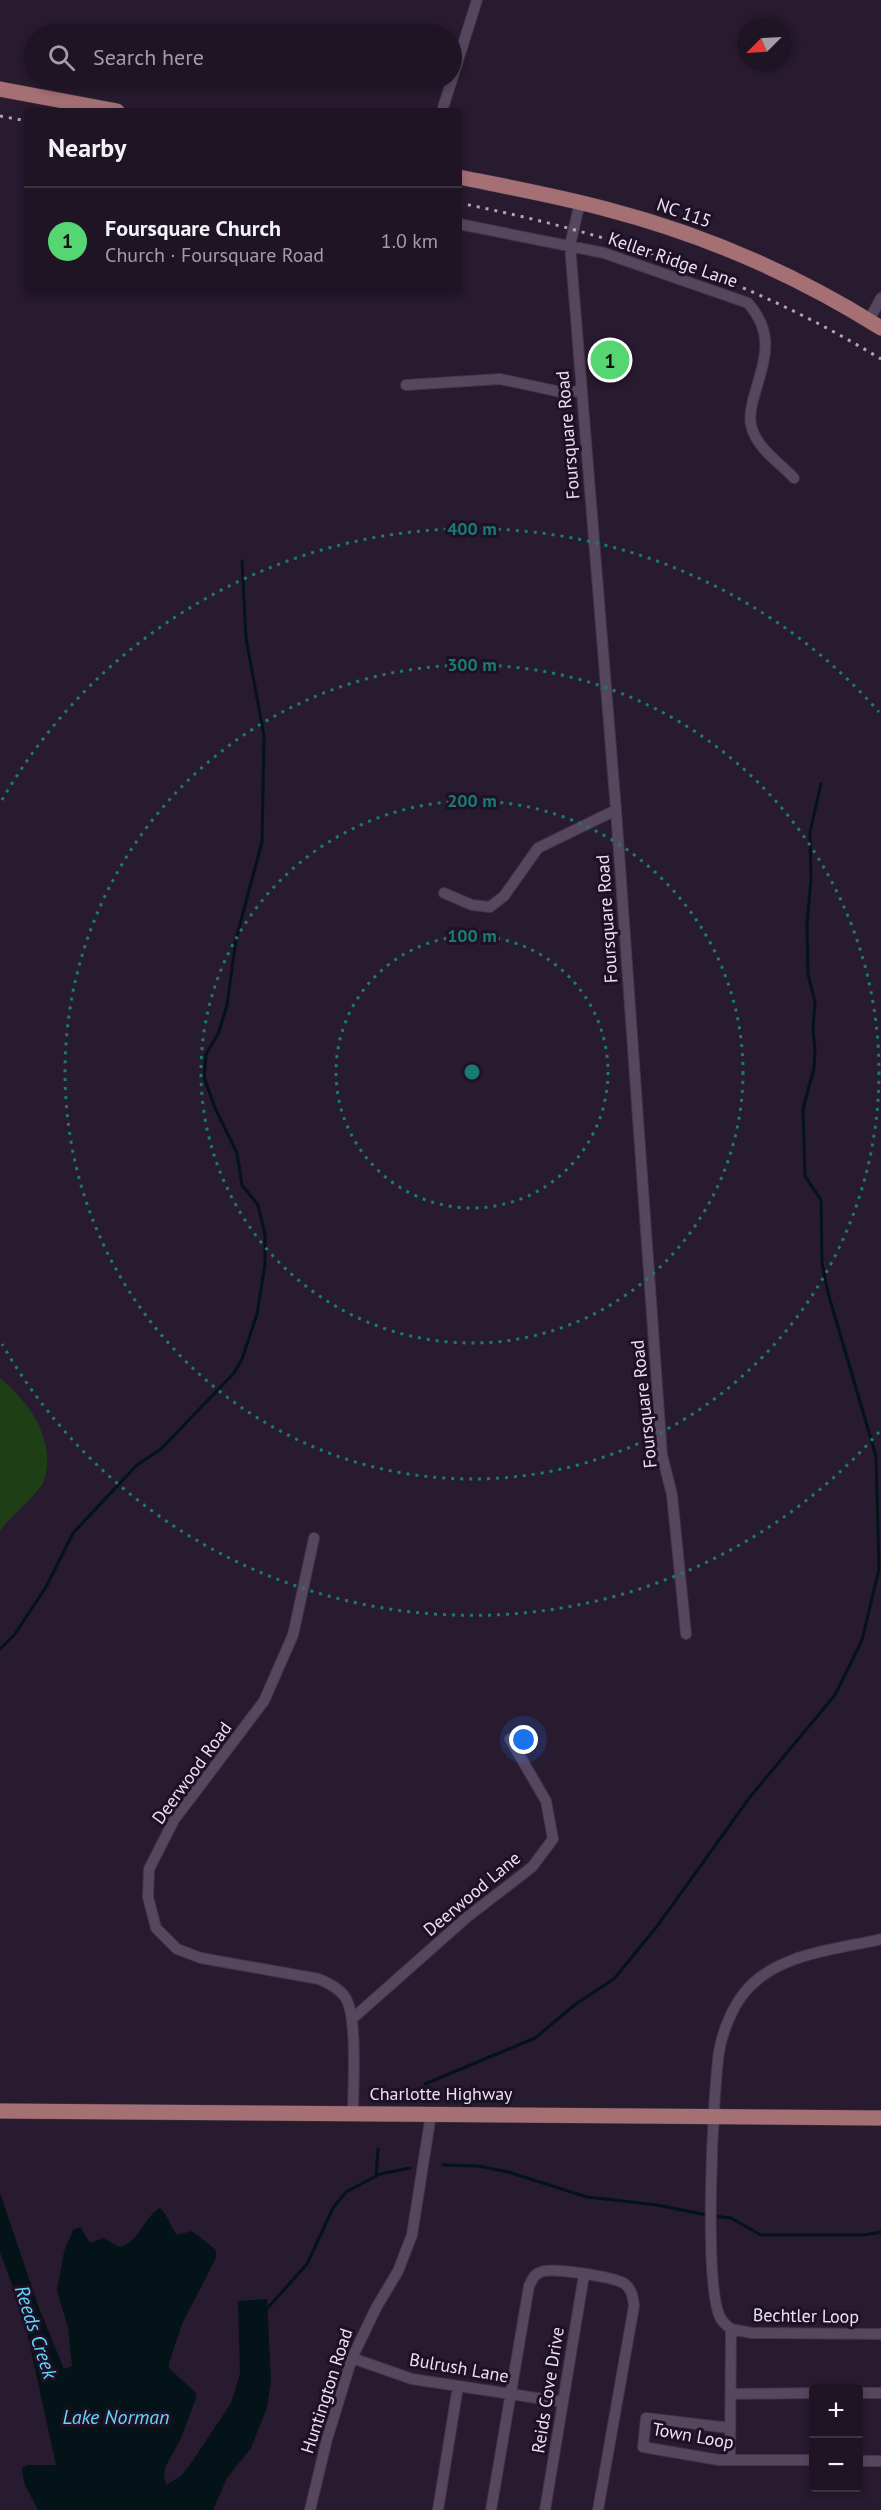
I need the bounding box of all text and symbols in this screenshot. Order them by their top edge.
north arrow [737,18,791,72]
search box [24,24,462,90]
icon: search [45,41,78,74]
text: Search here [93,43,204,71]
text: Nearby [48,131,126,164]
street label: NC 115 [654,193,714,233]
text: Foursquare Church [105,214,281,242]
street label: Keller Ridge Lane [605,227,741,292]
text: 1 [62,228,73,254]
text: 1.0 km [381,228,438,254]
text: Church · Foursquare Road [105,242,324,268]
pin: 1 [590,338,630,382]
street label: Foursquare Road [550,370,585,500]
text: 400 m [447,517,497,540]
text: 300 m [447,653,497,676]
text: 200 m [447,789,497,812]
street label: Foursquare Road [591,854,622,984]
text: 100 m [447,924,497,947]
centre of rings [462,1062,482,1082]
street label: Foursquare Road [625,1339,662,1469]
street label: Deerwood Road [147,1717,236,1828]
your location [509,1725,538,1754]
street label: Deerwood Lane [418,1846,525,1941]
street label: Charlotte Highway [369,2082,513,2105]
water label: Reeds Creek [9,2282,64,2383]
street label: Bechtler Loop [753,2303,859,2328]
street label: Huntington Road [295,2325,358,2456]
street label: Reids Cove Drive [526,2325,569,2455]
street label: Bulrush Lane [408,2347,511,2388]
map controls [809,2384,863,2492]
button: + [809,2384,863,2438]
water label: Lake Norman [63,2404,169,2430]
street label: Town Loop [651,2417,736,2454]
button: − [809,2438,863,2492]

